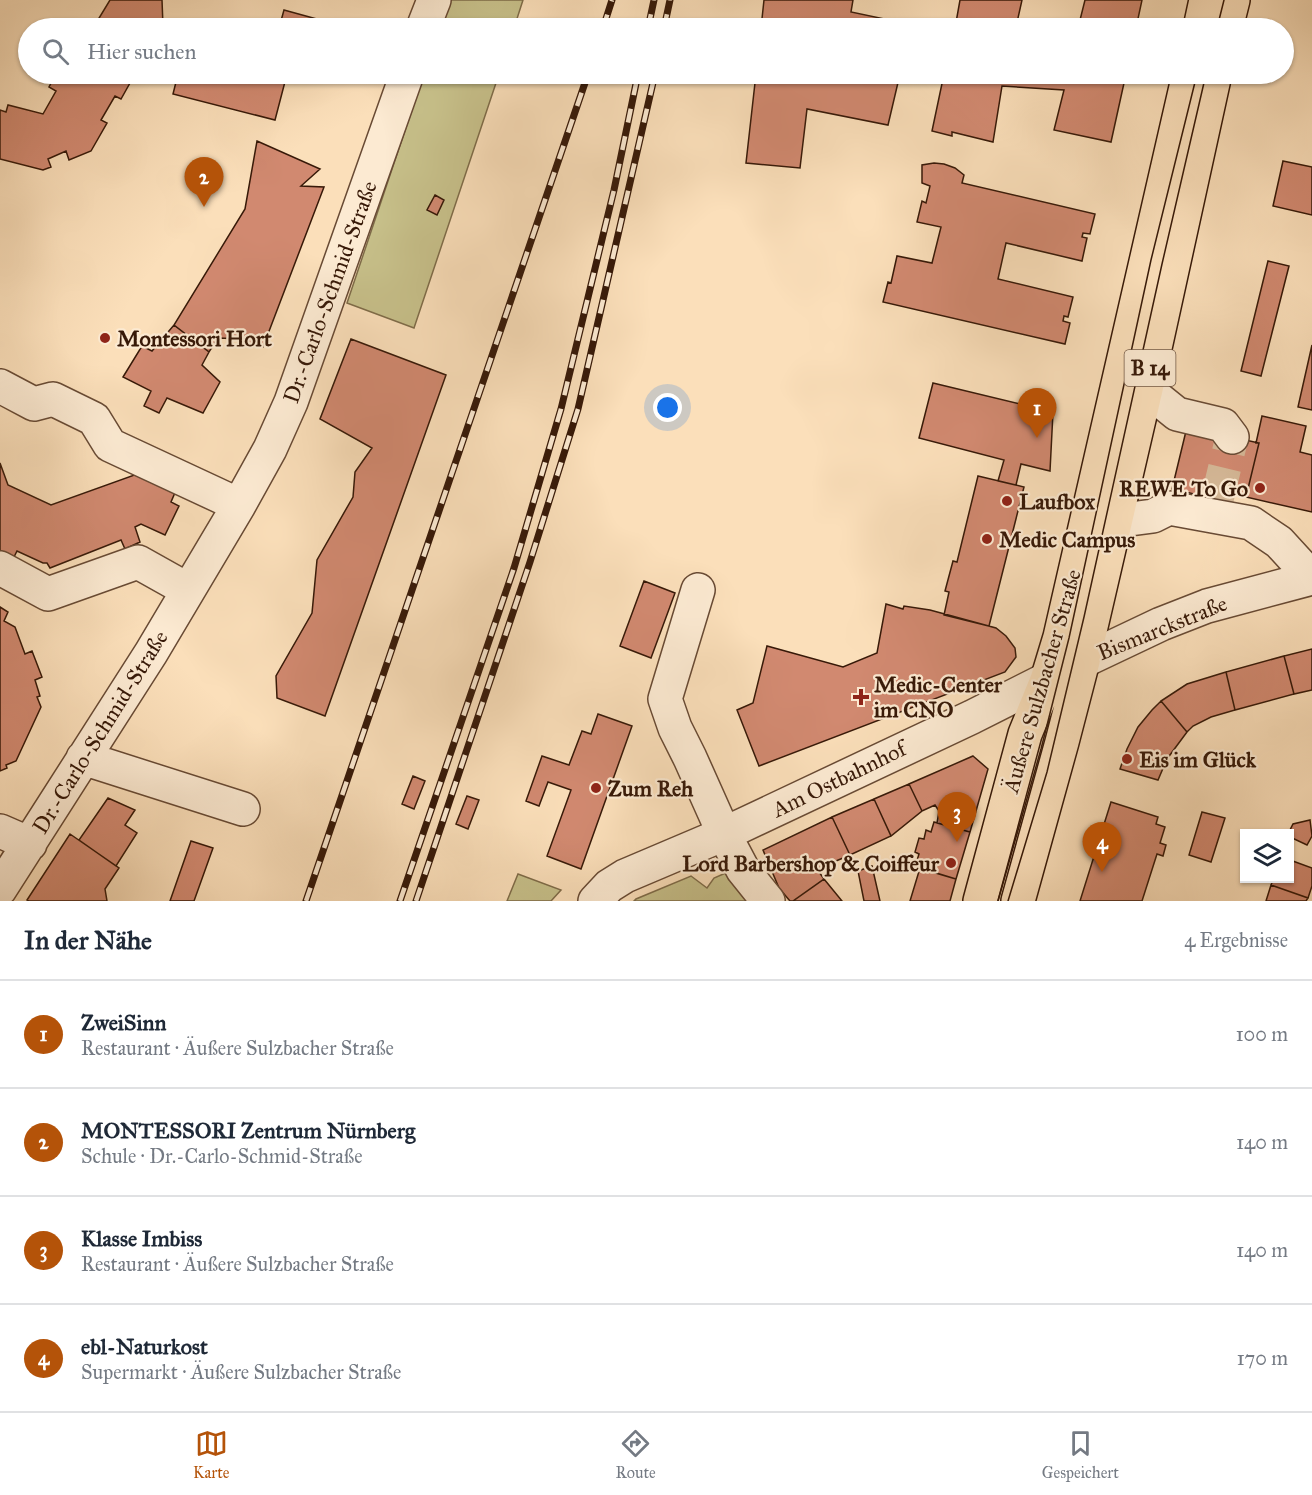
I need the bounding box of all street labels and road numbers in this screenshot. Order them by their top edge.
street label: Dr.-Carlo-Schmid-Straße [277,177,383,407]
road number: B 14 [1124,350,1176,386]
street label: Äußere Sulzbacher Straße [997,566,1087,797]
street label: Bismarckstraße [1093,590,1231,666]
street label: Dr.-Carlo-Schmid-Straße [26,625,174,839]
street label: Am Ostbahnhof [767,733,913,823]

